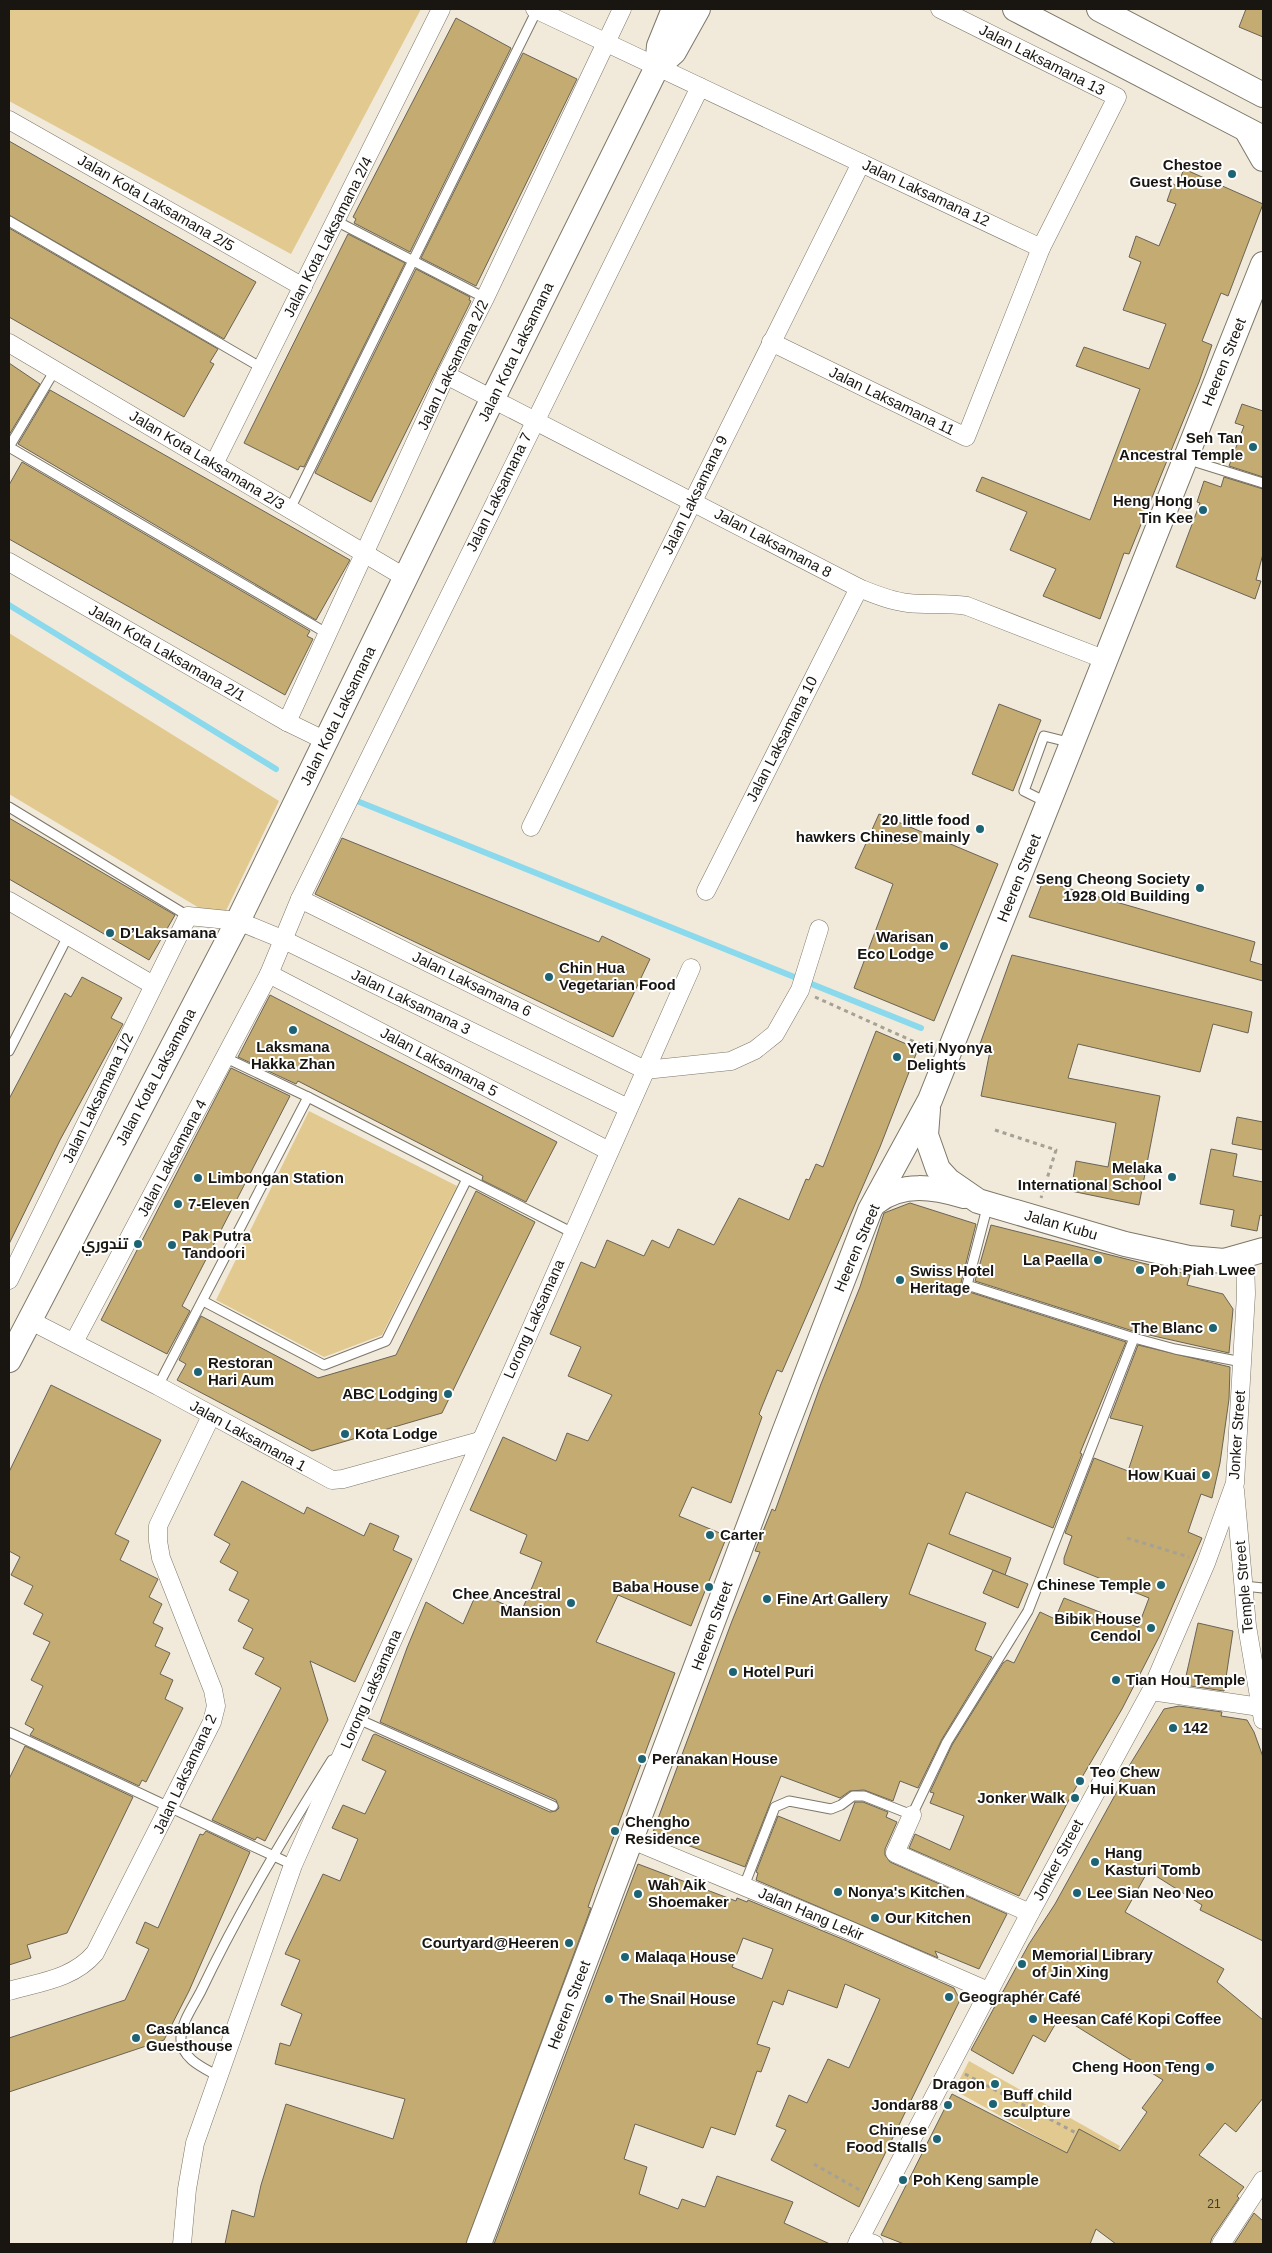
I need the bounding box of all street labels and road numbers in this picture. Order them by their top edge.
street label: Jalan Laksamana 13 [977,21,1108,99]
street label: Jalan Kota Laksamana 2/5 [75,151,237,254]
street label: Jalan Kota Laksamana 2/4 [280,154,375,320]
street label: Jalan Laksamana 12 [860,156,993,230]
street label: Jalan Kota Laksamana [474,279,557,424]
street label: Jalan Laksamana 2/2 [414,297,491,433]
street label: Heeren Street [1198,315,1249,408]
street label: Jalan Laksamana 11 [827,363,958,438]
street label: Jalan Kota Laksamana 2/3 [127,407,288,513]
street label: Jalan Laksamana 7 [462,430,535,554]
street label: Jalan Laksamana 9 [658,433,731,557]
street label: Jalan Laksamana 8 [712,505,835,581]
street label: Jalan Kota Laksamana 2/1 [86,601,248,704]
street label: Jalan Kota Laksamana [296,643,379,788]
street label: Jalan Laksamana 10 [743,673,821,804]
street label: Heeren Street [993,831,1044,924]
street label: Jalan Laksamana 6 [410,947,534,1020]
street label: Jalan Laksamana 3 [349,965,473,1038]
street label: Jalan Kota Laksamana [112,1005,199,1148]
street label: Jalan Laksamana 5 [378,1024,501,1100]
street label: Jalan Laksamana 1/2 [59,1030,136,1166]
street label: Jalan Laksamana 4 [134,1096,210,1219]
street label: Heeren Street [830,1201,883,1294]
street label: Jalan Kubu [1023,1206,1100,1243]
street label: Lorong Laksamana [500,1256,568,1381]
street label: Jonker Street [1225,1389,1248,1480]
street label: Jalan Laksamana 1 [187,1397,309,1475]
street label: Temple Street [1231,1539,1256,1634]
street label: Heeren Street [688,1578,736,1673]
street label: Lorong Laksamana [337,1626,405,1751]
street label: Jalan Laksamana 2 [149,1711,220,1836]
street label: Jonker Street [1029,1816,1086,1903]
street label: Jalan Hang Lekir [756,1884,866,1943]
street label: Heeren Street [544,1957,593,2051]

